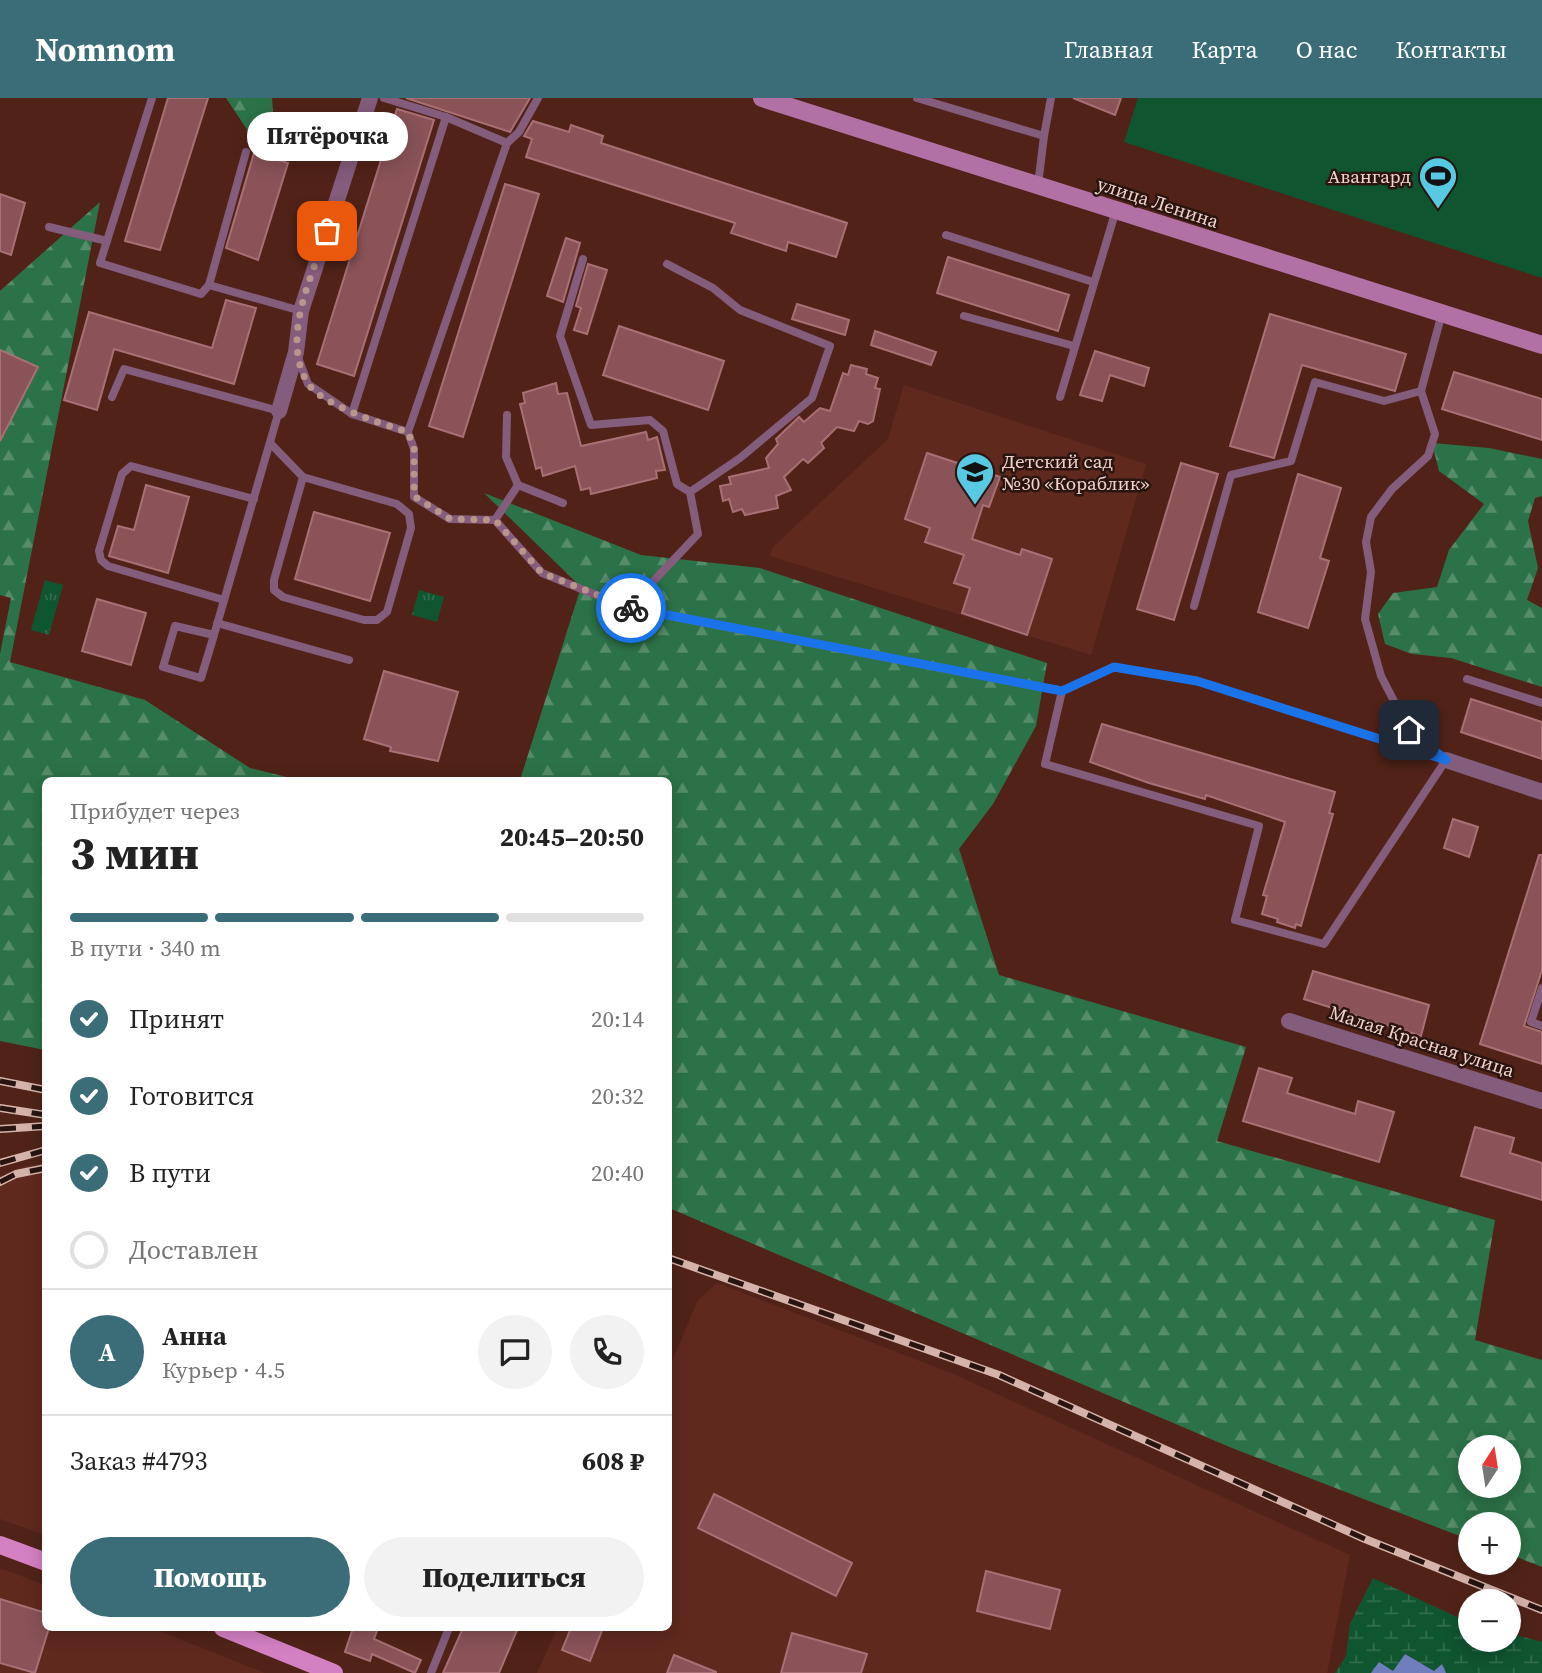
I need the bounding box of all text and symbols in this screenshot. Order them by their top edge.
text: Nomnom [35,27,175,72]
text: Главная [1064,33,1153,66]
text: Карта [1191,33,1258,66]
text: О нас [1296,33,1357,66]
text: Контакты [1395,33,1507,66]
callout: Пятёрочка [246,112,408,161]
text: Пятёрочка [267,120,388,152]
sports icon: Авангард [1417,155,1459,210]
place label: Авангард [1328,163,1411,189]
street label: улица Ленина [1094,170,1222,234]
pin [297,201,357,261]
icon: bag [308,212,346,250]
place label: Детский сад №30 «Кораблик» [1002,448,1150,496]
school or university icon: Детский сад №30 «Кораблик» [954,451,996,506]
courier [596,573,666,643]
icon: bike [612,589,650,627]
pin [1379,700,1439,760]
icon: home [1390,711,1428,749]
text: Прибудет через [70,795,240,827]
text: 20:45–20:50 [500,819,644,855]
text: 3 мин [70,821,199,884]
text: В пути · 340 m [70,932,221,964]
street label: Малая Красная улица [1326,999,1518,1083]
icon: check [70,1000,108,1038]
text: Принят [129,1001,224,1037]
text: 20:14 [591,1003,644,1035]
icon: check [70,1077,108,1115]
text: Готовится [129,1078,254,1114]
text: 20:32 [591,1080,644,1112]
icon: check [70,1154,108,1192]
text: В пути [129,1155,211,1191]
text: 20:40 [591,1157,644,1189]
text: Доставлен [129,1232,258,1268]
button: chat [478,1315,552,1389]
button: phone [570,1315,644,1389]
text: Анна [162,1318,227,1354]
text: А [98,1334,116,1370]
text: Курьер · 4.5 [162,1354,285,1386]
north arrow [1458,1435,1521,1498]
map controls [1458,1435,1521,1652]
text: Заказ #4793 [70,1443,208,1479]
text: 608 ₽ [582,1443,644,1479]
button: + [1458,1512,1521,1575]
button: Помощь [70,1537,350,1617]
button: Поделиться [364,1537,644,1617]
button: − [1458,1589,1521,1652]

